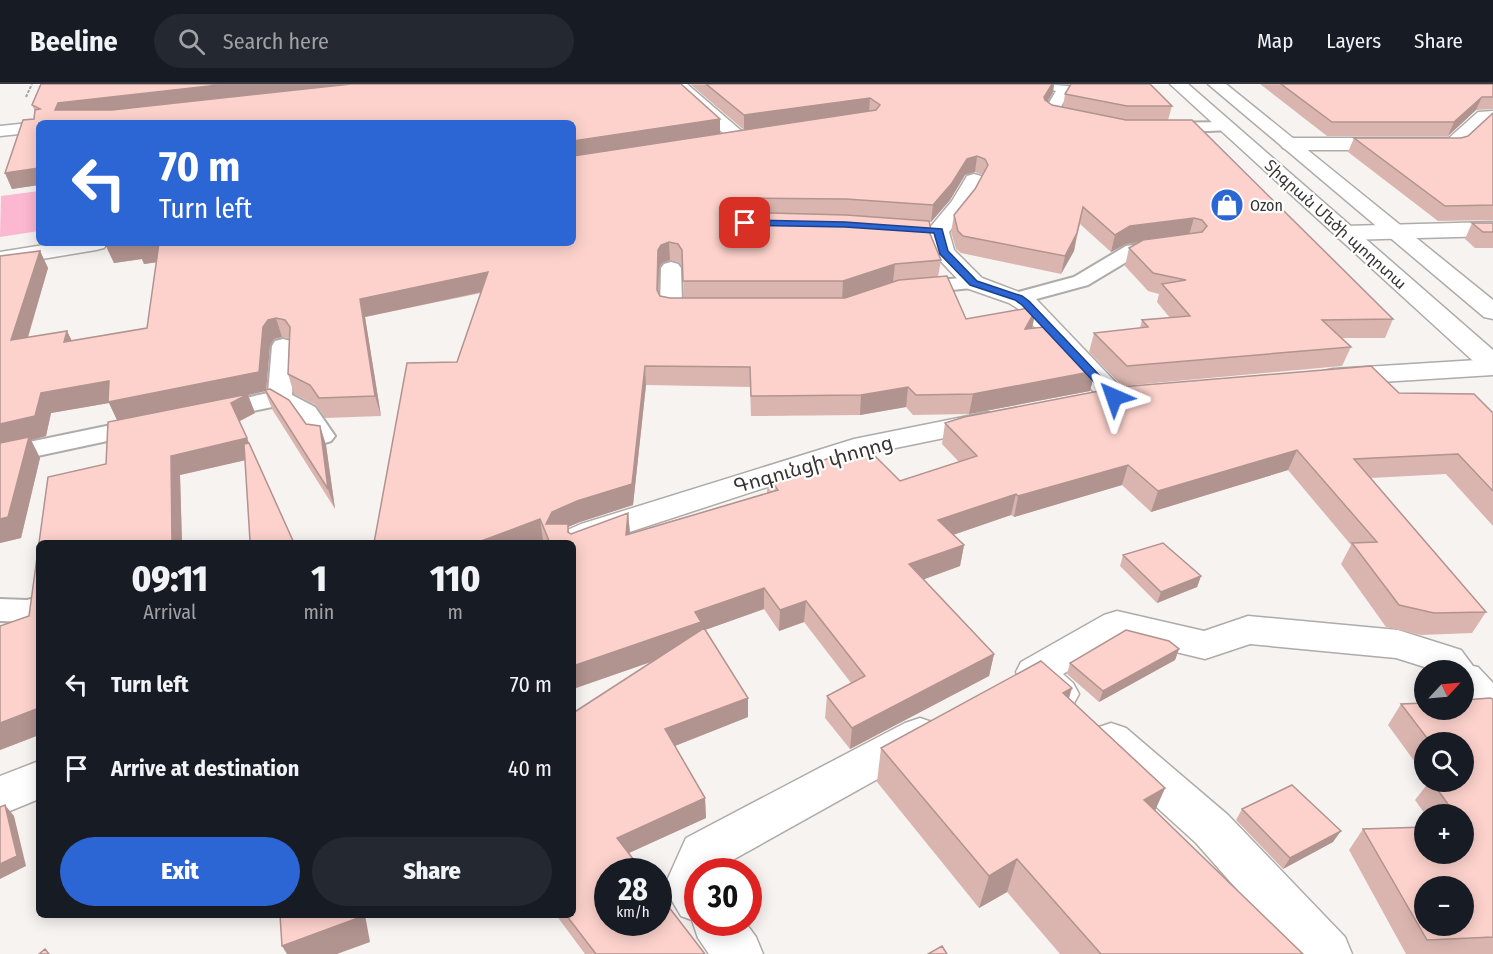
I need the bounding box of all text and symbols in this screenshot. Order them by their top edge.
search box [154,14,574,68]
text: Beeline [30,25,118,58]
icon: search [175,25,208,58]
text: Search here [223,28,329,55]
text: Map [1257,28,1293,54]
text: Layers [1326,28,1381,54]
text: Share [1414,28,1463,54]
text: 70 m [159,142,240,192]
icon: left [60,144,138,222]
street label: Տիգրան Մեծի պողոտա [1261,156,1411,293]
shop icon: Ozon [1209,187,1245,223]
text: Turn left [159,193,252,225]
place label: Ozon [1250,196,1283,215]
pin [719,197,770,248]
icon: arrive [728,206,761,239]
position arrow [1082,365,1146,429]
street label: Գոգունցի փողոց [731,430,895,498]
text: 09:11 [132,557,208,601]
text: 1 [311,557,327,601]
text: 110 [430,557,480,601]
text: Arrival [143,600,196,624]
text: min [303,600,334,624]
text: m [447,600,463,624]
north arrow [1414,660,1474,720]
map controls [1414,660,1474,936]
icon: left [60,668,93,701]
text: Turn left [111,671,189,698]
text: 70 m [510,671,552,698]
button: search [1414,732,1474,792]
icon: arrive [60,752,93,785]
text: Arrive at destination [111,755,299,782]
text: 40 m [508,755,552,782]
button: + [1414,804,1474,864]
button: Exit [60,837,300,906]
button: Share [312,837,552,906]
speed limit sign: 30 [684,858,762,936]
text: 28 [618,872,648,908]
button: − [1414,876,1474,936]
text: km/h [616,903,650,921]

